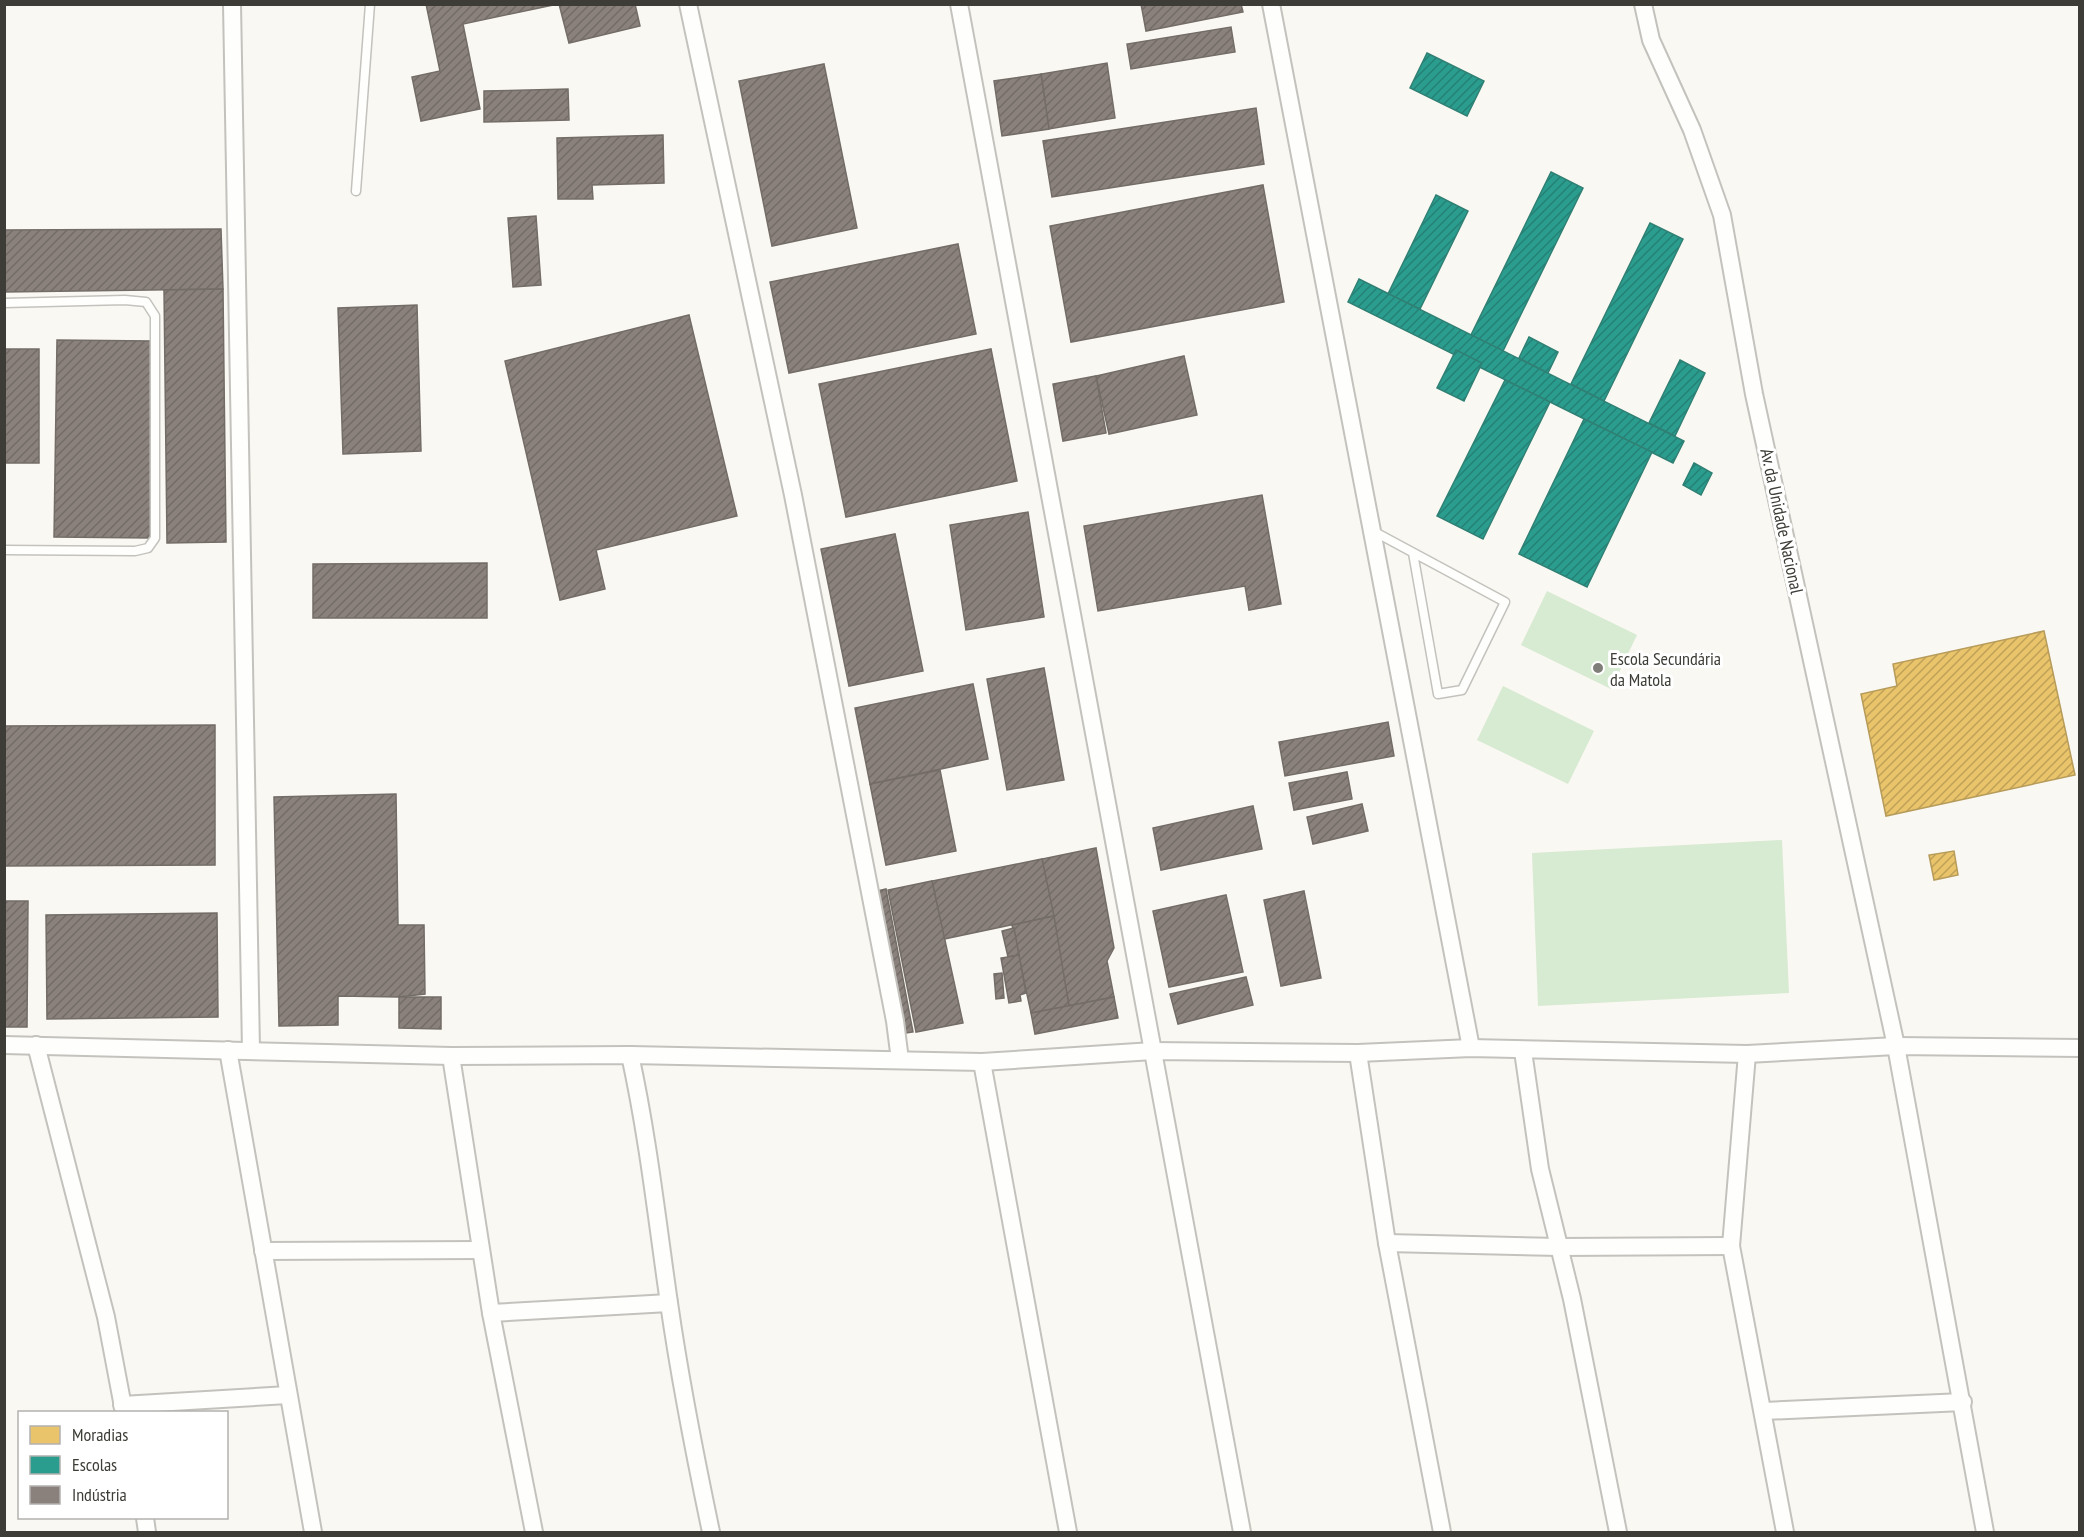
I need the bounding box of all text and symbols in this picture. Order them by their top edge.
street label: Av. da Unidade Nacional [1755,446,1809,597]
place label: Escola Secundária da Matola [1610,647,1721,691]
marker: Escola Secundária da Matola [1591,661,1605,675]
legend [18,1411,228,1519]
text: Moradias [72,1423,128,1446]
text: Escolas [72,1453,117,1476]
text: Indústria [72,1483,127,1506]

